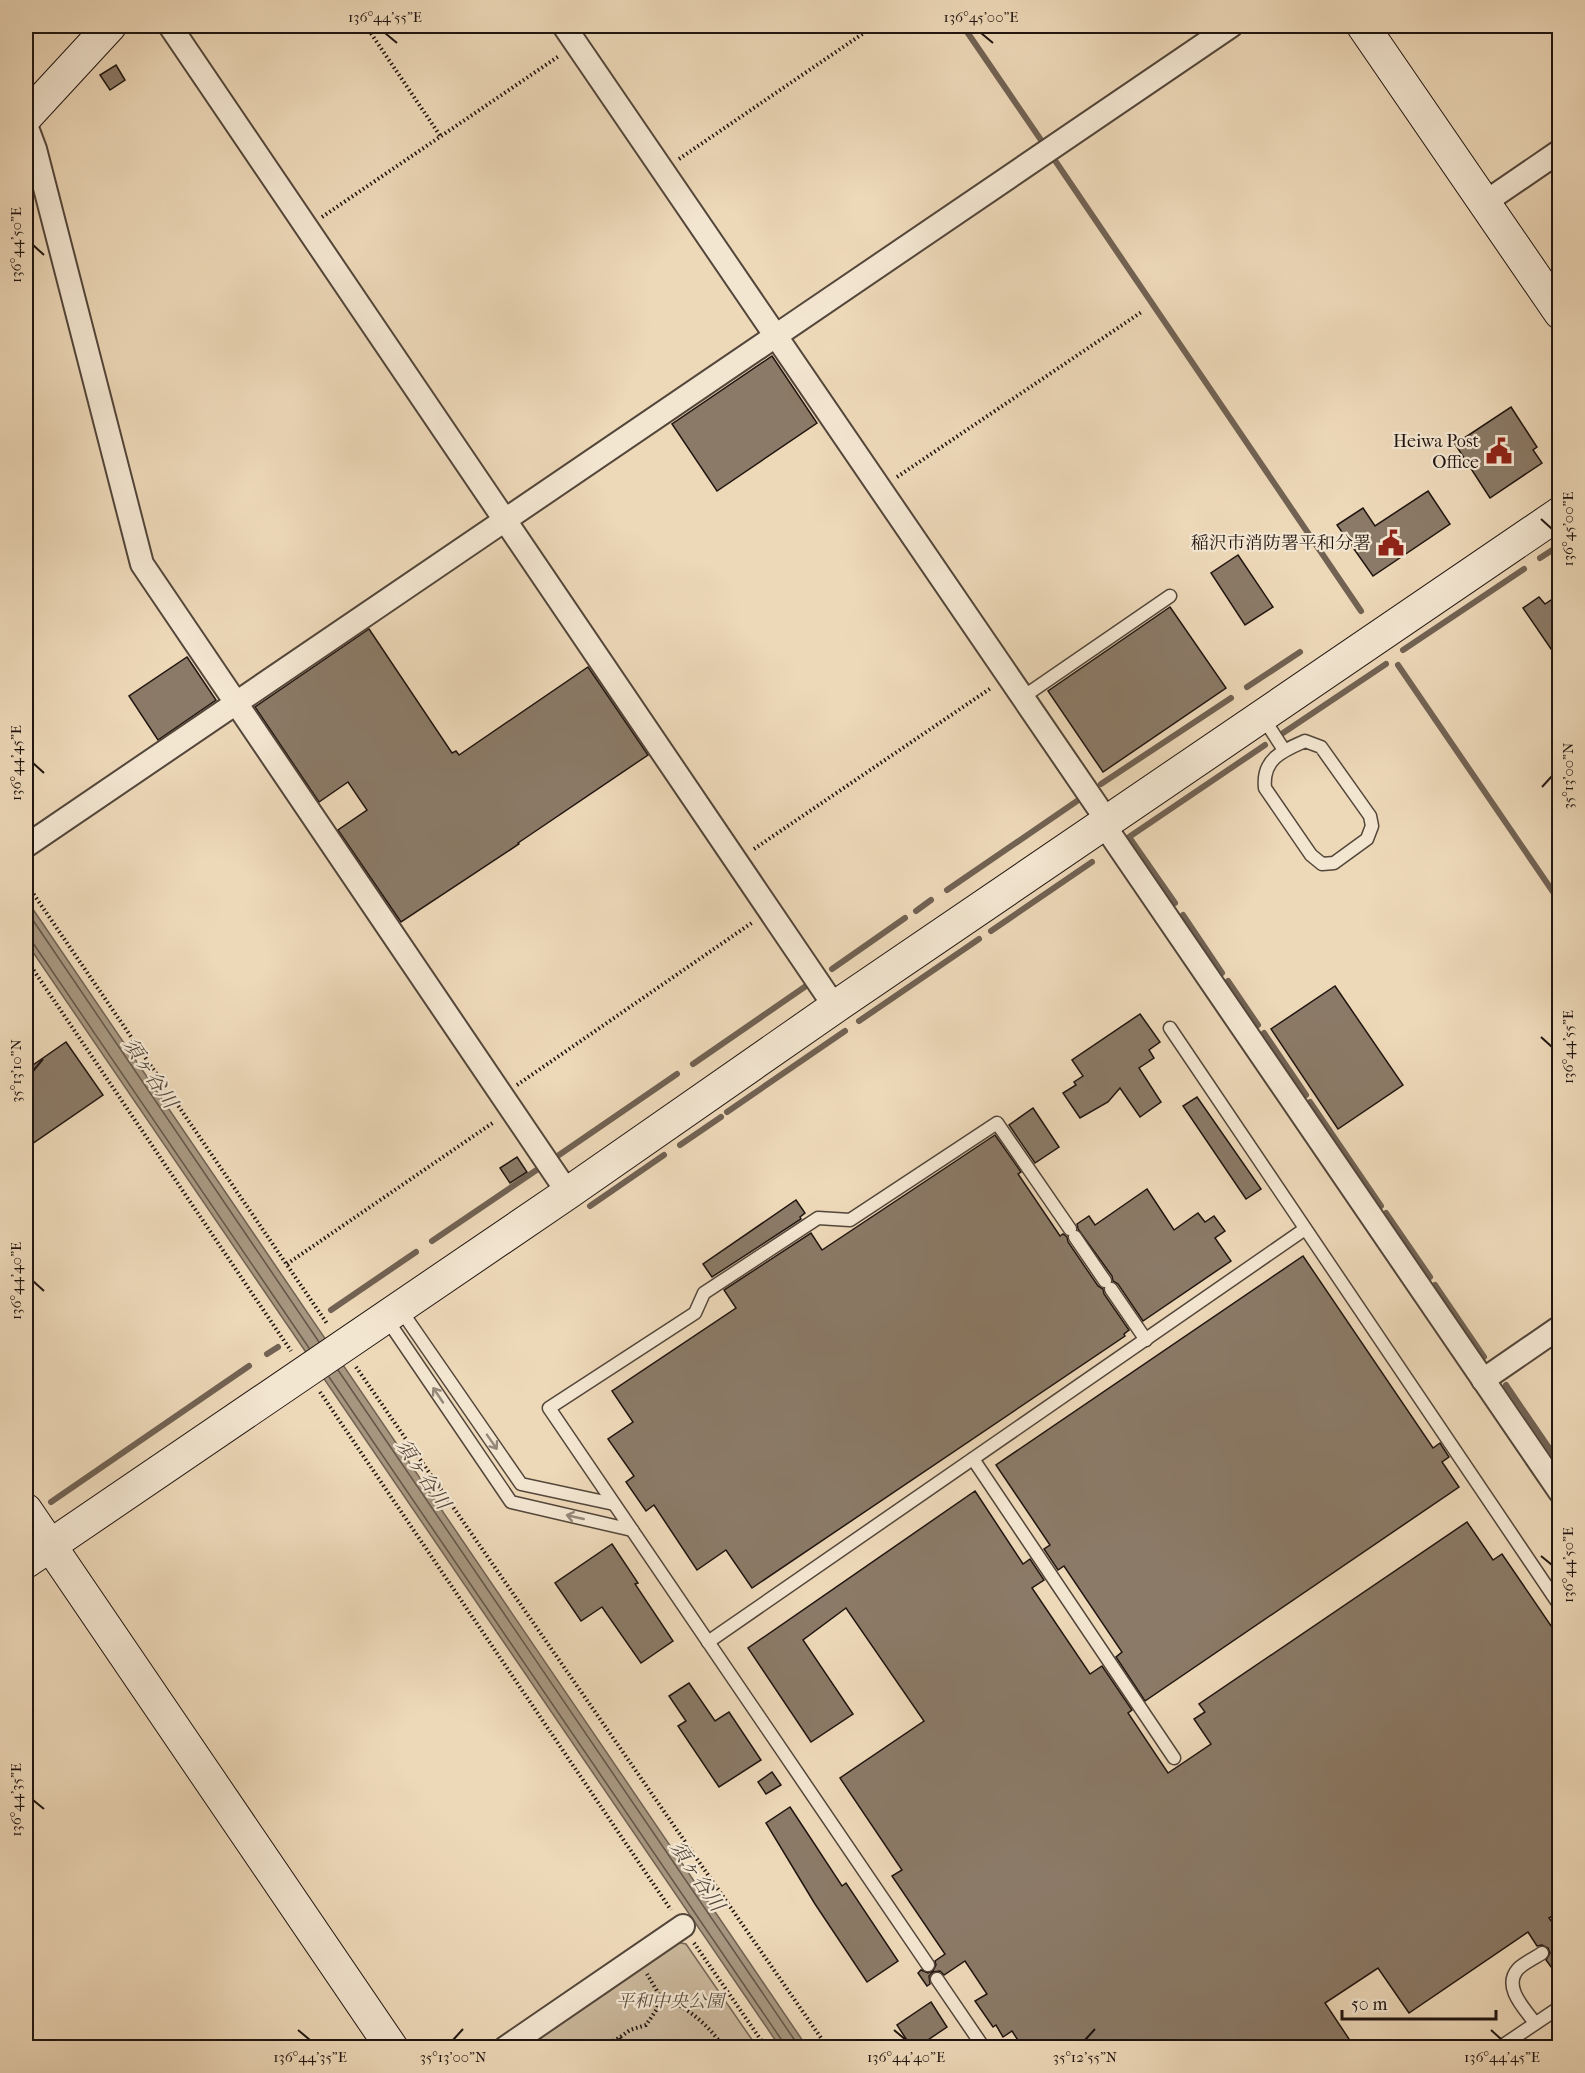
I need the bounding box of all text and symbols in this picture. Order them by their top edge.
text: 136°44'55"E [348,8,422,26]
text: 136°45'00"E [944,8,1018,26]
text: 136°44'50"E [7,207,25,283]
place label: Heiwa Post Office [1393,431,1480,473]
public building icon: Heiwa Post Office [1484,436,1514,466]
text: 136°45'00"E [1559,492,1577,566]
public building icon: 稲沢市消防署平和分署 [1376,528,1406,558]
place label: 稲沢市消防署平和分署 [1191,533,1371,554]
text: 136°44'45"E [7,725,25,801]
text: 35°13'00"N [1559,742,1577,809]
text: 136°44'55"E [1559,1010,1577,1084]
water label: 須ヶ谷川 [118,1033,183,1114]
text: 35°13'10"N [7,1039,25,1103]
text: 136°44'40"E [7,1242,25,1320]
one-way arrow [432,1387,444,1404]
water label: 須ヶ谷川 [391,1434,456,1515]
one-way arrow [486,1434,498,1450]
one-way arrow [566,1511,585,1522]
text: 136°44'50"E [1559,1527,1577,1603]
text: 136°44'35"E [7,1763,25,1837]
water label: 須ヶ谷川 [665,1836,730,1917]
scale bar [1342,1983,1496,2021]
park label: 平和中央公園 [616,1991,727,2012]
text: 50 m [1351,1994,1388,2015]
text: 136°44'35"E [273,2048,347,2066]
text: 35°13'00"N [420,2048,487,2066]
text: 136°44'40"E [867,2048,945,2066]
text: 35°12'55"N [1053,2048,1118,2066]
text: 136°44'45"E [1464,2048,1540,2066]

